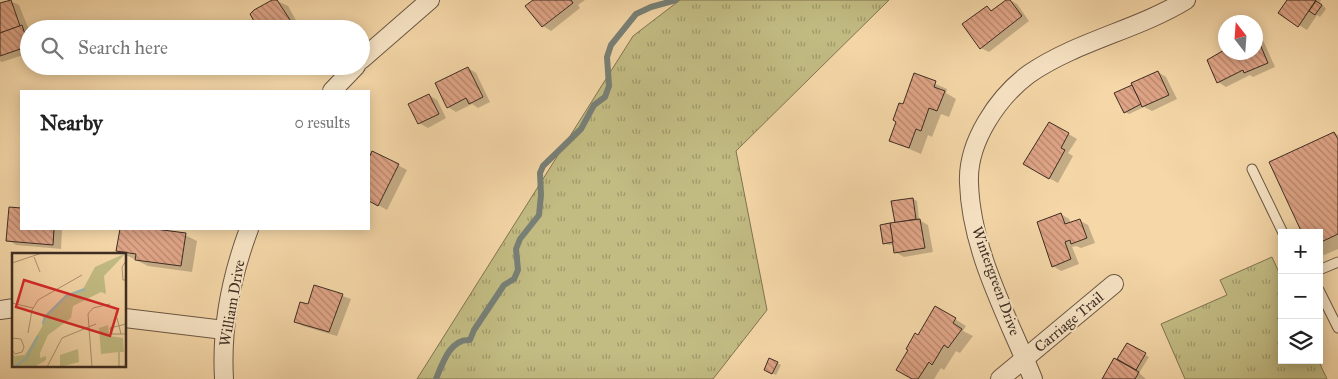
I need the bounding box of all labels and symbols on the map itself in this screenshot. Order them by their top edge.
north arrow [1218,15,1263,60]
street label: Wintergreen Drive [968,224,1024,338]
inset map [12,253,126,366]
street label: William Drive [216,258,248,348]
street label: Carriage Trail [1031,287,1108,356]

